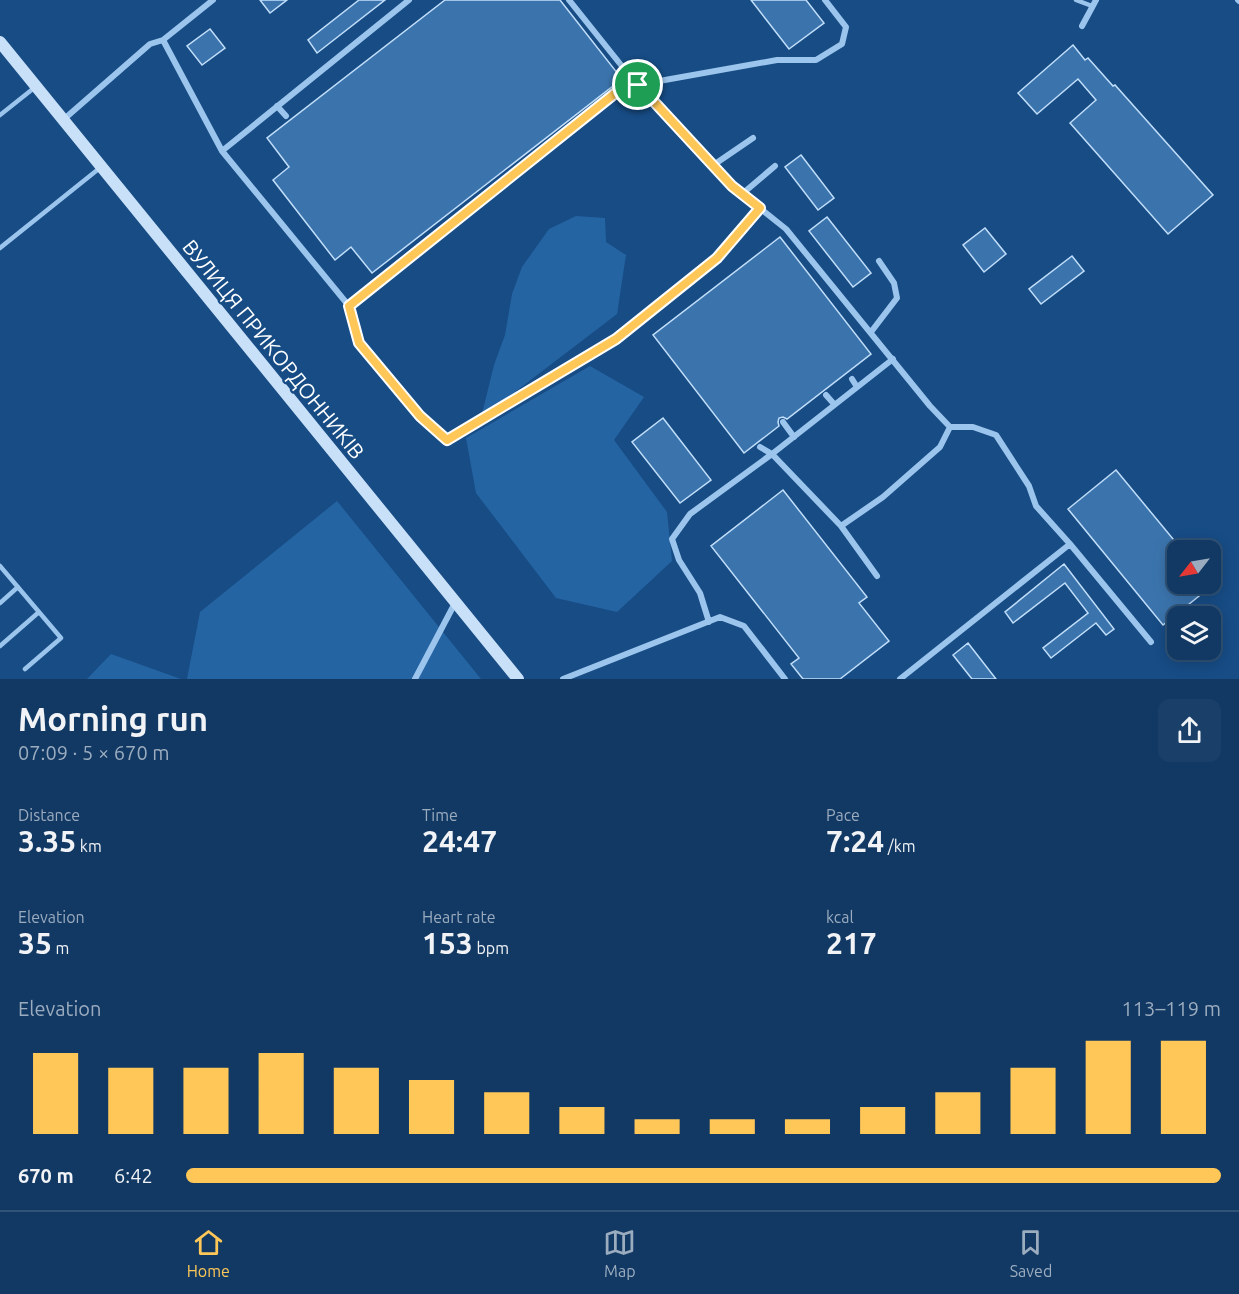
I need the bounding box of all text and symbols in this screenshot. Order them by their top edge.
pin [612,59,663,110]
icon: arrive [621,68,654,101]
street label: ВУЛИЦЯ ПРИКОРДОННИКІВ [178,235,370,463]
north arrow [1167,540,1221,594]
map controls [1167,540,1221,660]
button: layers [1167,606,1221,660]
button: share [1158,699,1221,762]
text: Morning run [18,700,208,737]
text: 07:09 · 5 × 670 m [18,741,170,764]
text: Distance [18,806,80,824]
text: Time [422,806,458,824]
text: Pace [826,806,860,824]
text: 3.35 [18,824,76,858]
text: 24:47 [422,824,497,858]
text: 7:24 [826,824,884,858]
text: km [76,837,102,855]
text: /km [884,837,916,855]
text: Elevation [18,908,85,926]
text: Heart rate [422,908,496,926]
text: kcal [826,908,854,926]
text: 35 [18,926,52,960]
text: 153 [422,926,473,960]
text: 217 [826,926,877,960]
text: m [52,939,69,957]
text: bpm [473,939,509,957]
text: Elevation [18,997,101,1020]
text: 113–119 m [1122,997,1221,1020]
text: 670 m [18,1164,74,1187]
text: 6:42 [114,1164,153,1187]
tab: Home [187,1226,230,1280]
tab: Map [603,1226,636,1280]
tab: Saved [1010,1226,1052,1280]

